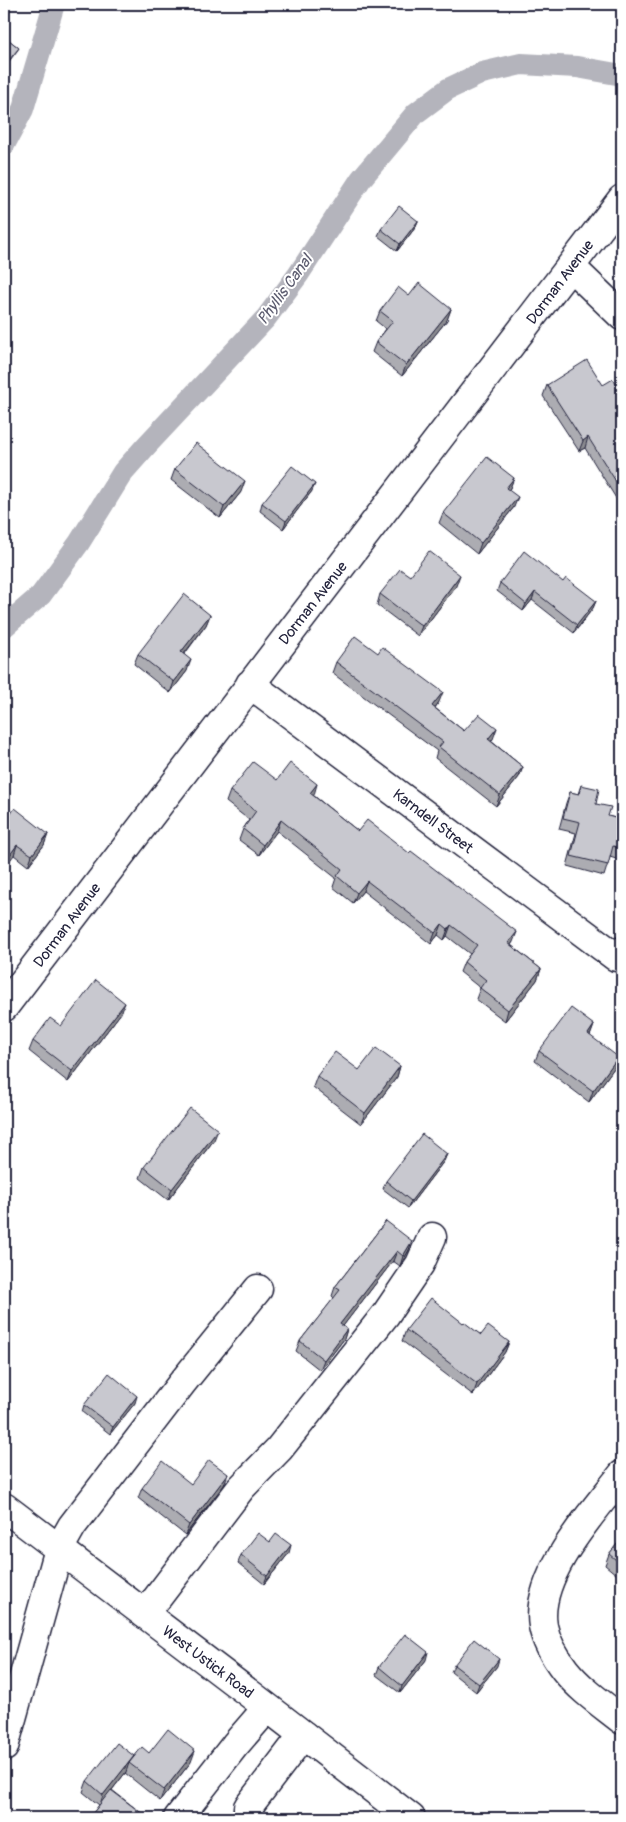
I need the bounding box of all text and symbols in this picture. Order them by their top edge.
street label: Dorman Avenue [523,236,599,328]
water label: Phyllis Canal [253,249,318,328]
street label: Dorman Avenue [275,557,352,649]
street label: Karndell Street [389,785,477,858]
street label: Dorman Avenue [30,879,106,971]
street label: West Ustick Road [158,1622,257,1703]

